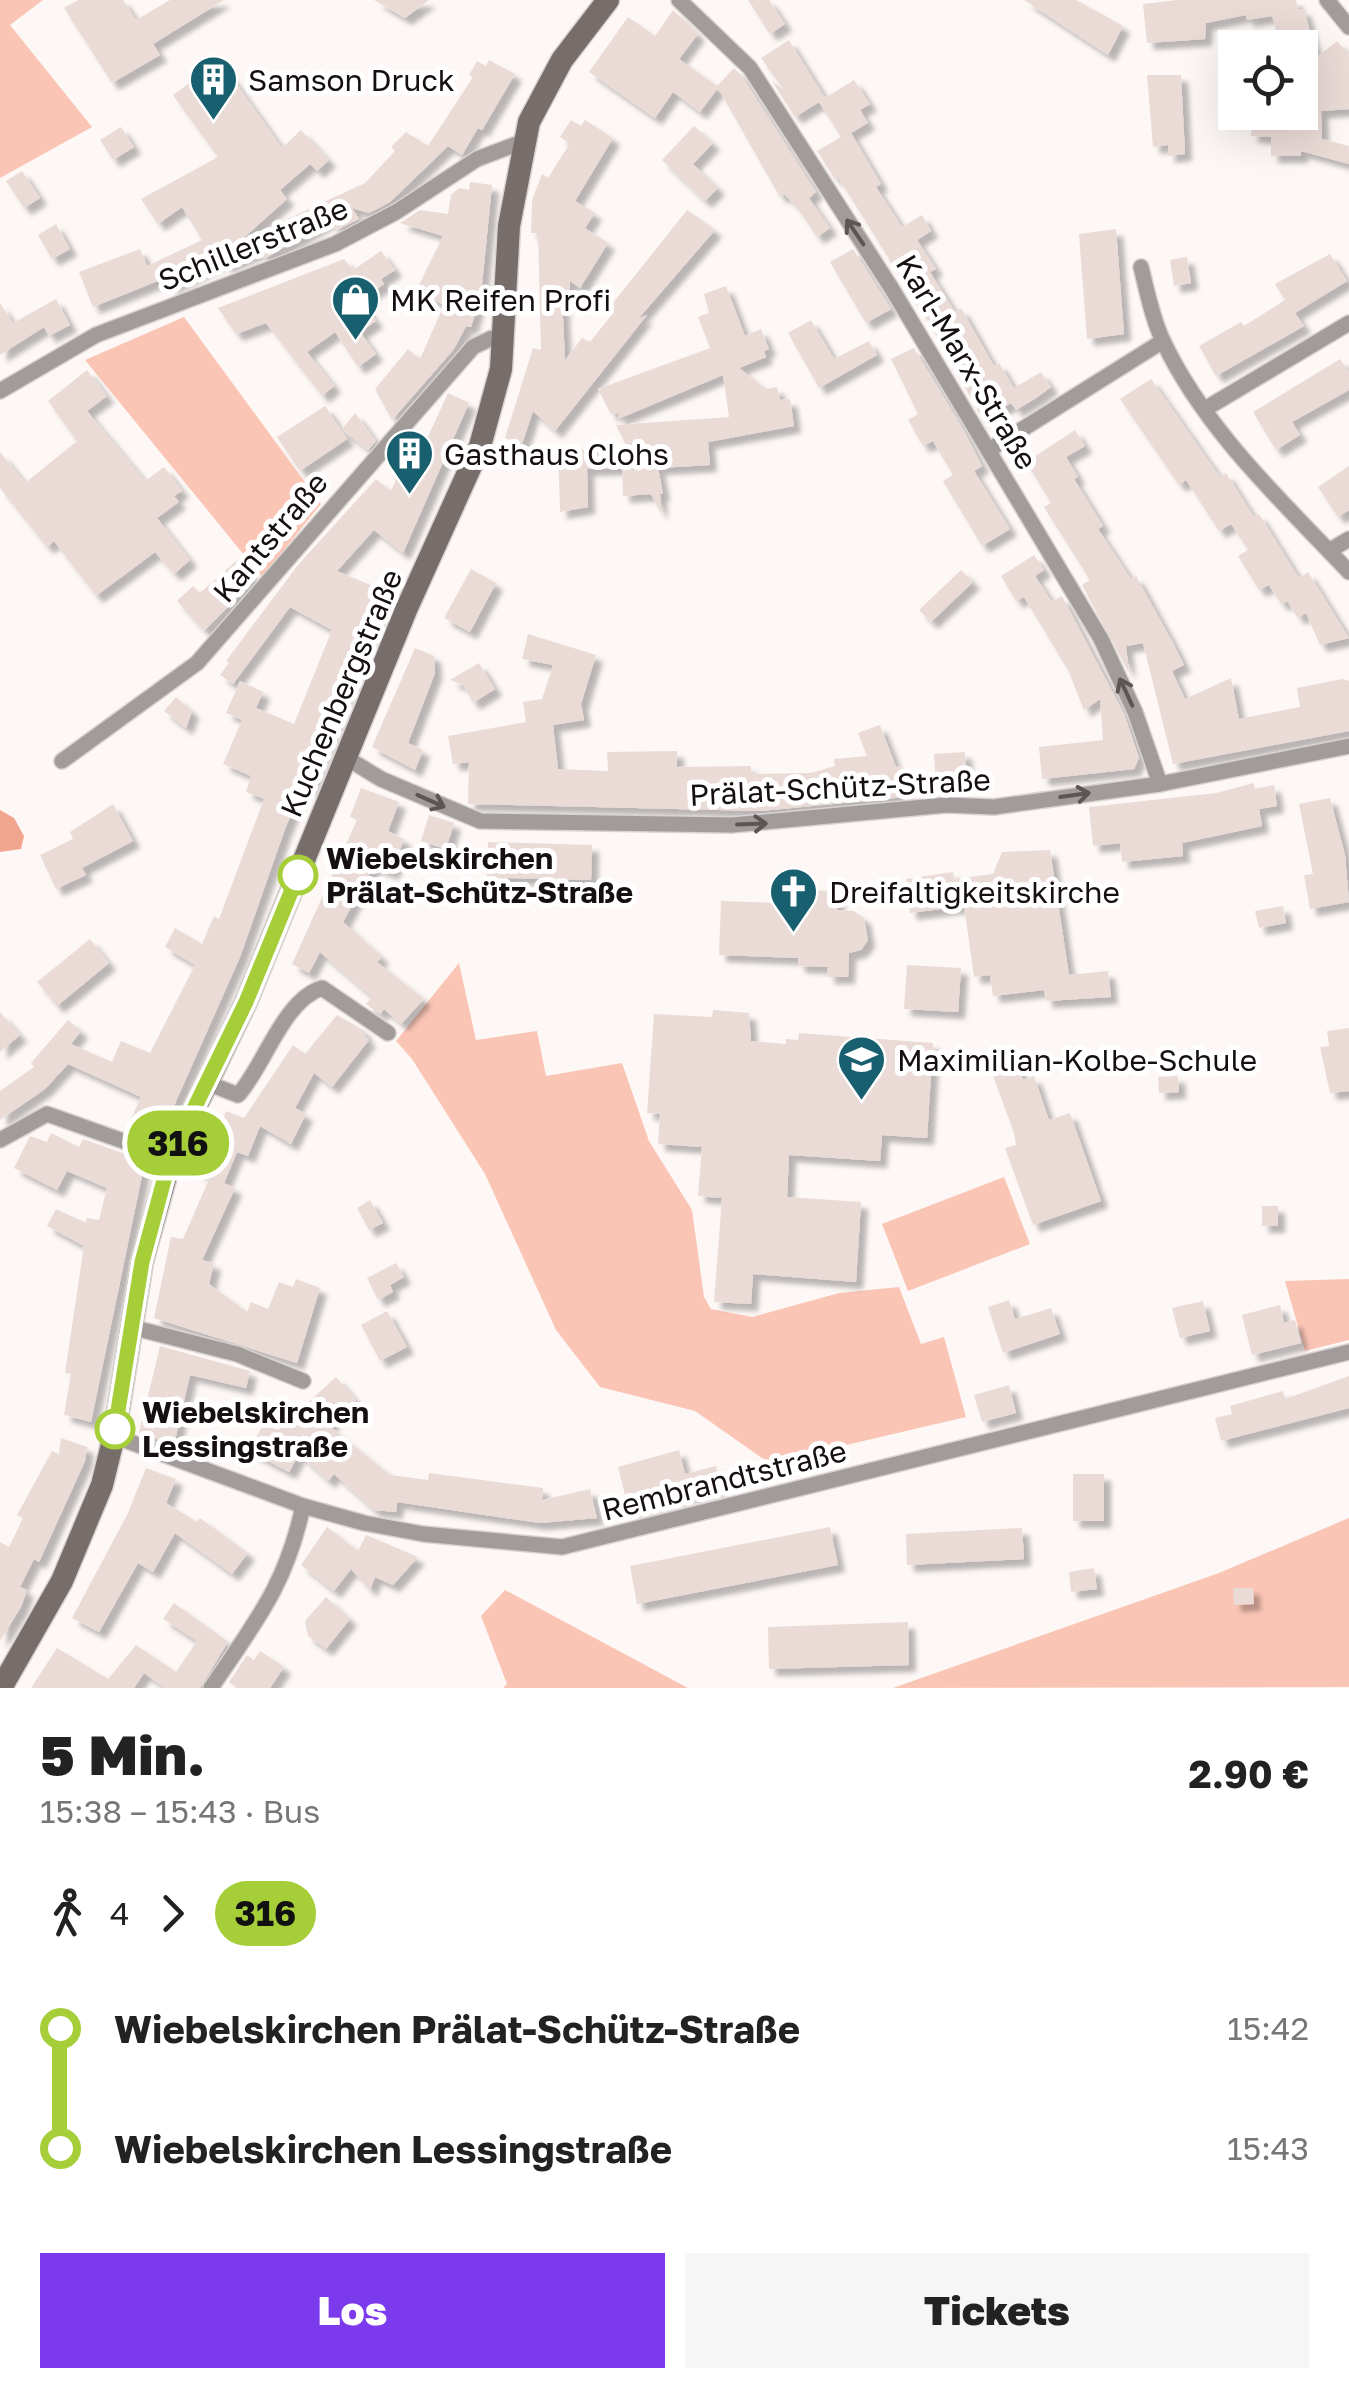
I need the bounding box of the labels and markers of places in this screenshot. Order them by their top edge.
building icon: Samson Druck [187,54,239,122]
place label: Samson Druck [248,62,455,98]
shop icon: MK Reifen Profi [329,274,381,342]
place label: MK Reifen Profi [390,282,611,318]
building icon: Gasthaus Clohs [383,428,435,496]
place label: Gasthaus Clohs [444,436,669,472]
place label: Wiebelskirchen Prälat-Schütz-Straße [326,840,633,910]
marker: Wiebelskirchen Prälat-Schütz-Straße [279,856,317,894]
church icon: Dreifaltigkeitskirche [768,866,820,934]
place label: Dreifaltigkeitskirche [829,874,1120,910]
school or university icon: Maximilian-Kolbe-Schule [836,1034,888,1102]
place label: Maximilian-Kolbe-Schule [897,1042,1257,1078]
place label: Wiebelskirchen Lessingstraße [142,1394,369,1464]
marker: Wiebelskirchen Lessingstraße [96,1410,134,1448]

